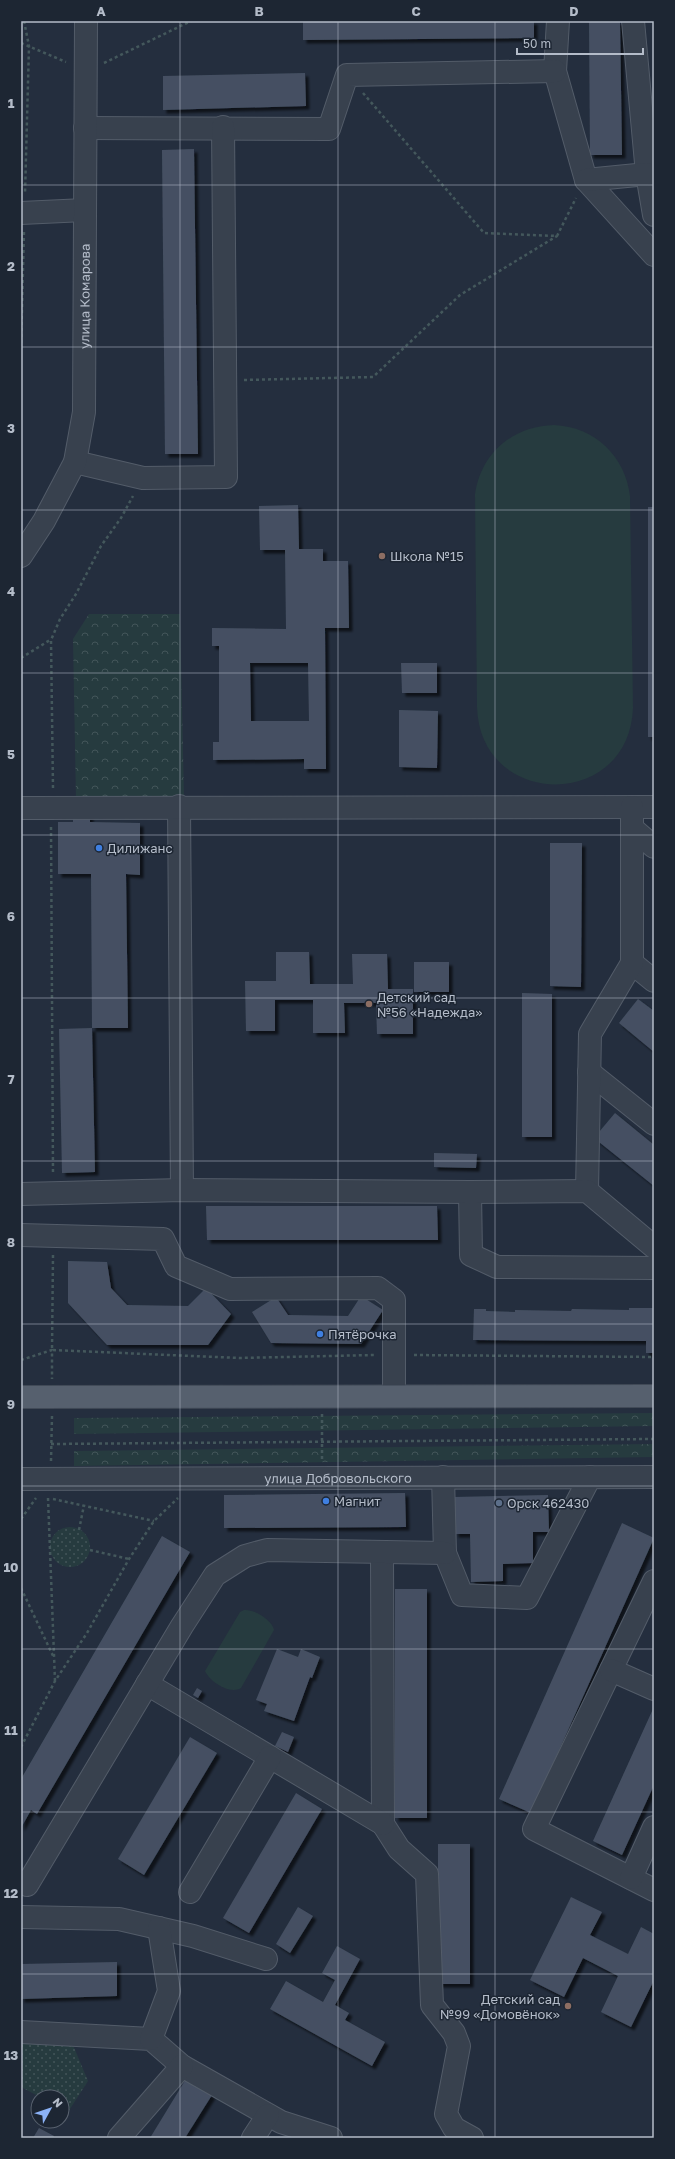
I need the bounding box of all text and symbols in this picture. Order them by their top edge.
text: A [96,3,106,19]
text: B [254,3,264,19]
text: C [411,3,421,19]
text: D [569,3,579,19]
scale bar [517,30,643,56]
text: 50 m [523,36,551,51]
text: 1 [8,95,15,111]
street label: улица Комарова [76,244,93,349]
text: 2 [7,258,15,274]
text: 3 [7,420,15,436]
place label: Школа №15 [390,548,464,564]
marker: Школа №15 [377,551,387,561]
text: 4 [7,583,15,599]
text: 5 [7,746,15,762]
place label: Дилижанс [107,840,173,856]
marker: Дилижанс [94,843,104,853]
text: 6 [7,908,15,924]
place label: Детский сад №56 «Надежда» [377,989,482,1020]
marker: Детский сад №56 «Надежда» [364,999,374,1009]
text: 7 [7,1071,15,1087]
text: 8 [7,1234,15,1250]
place label: Пятёрочка [328,1326,397,1342]
marker: Пятёрочка [315,1329,325,1339]
text: 9 [7,1396,15,1412]
street label: улица Добровольского [264,1470,412,1486]
place label: Магнит [334,1493,381,1509]
place label: Орск 462430 [507,1495,589,1511]
marker: Магнит [321,1496,331,1506]
marker: Орск 462430 [494,1498,504,1508]
text: 10 [3,1559,19,1575]
text: 11 [4,1722,18,1738]
text: 12 [4,1885,18,1901]
place label: Детский сад №99 «Домовёнок» [440,1991,560,2022]
marker: Детский сад №99 «Домовёнок» [563,2001,573,2011]
text: 13 [4,2047,18,2063]
north arrow [30,2089,70,2129]
text: N [50,2095,66,2110]

